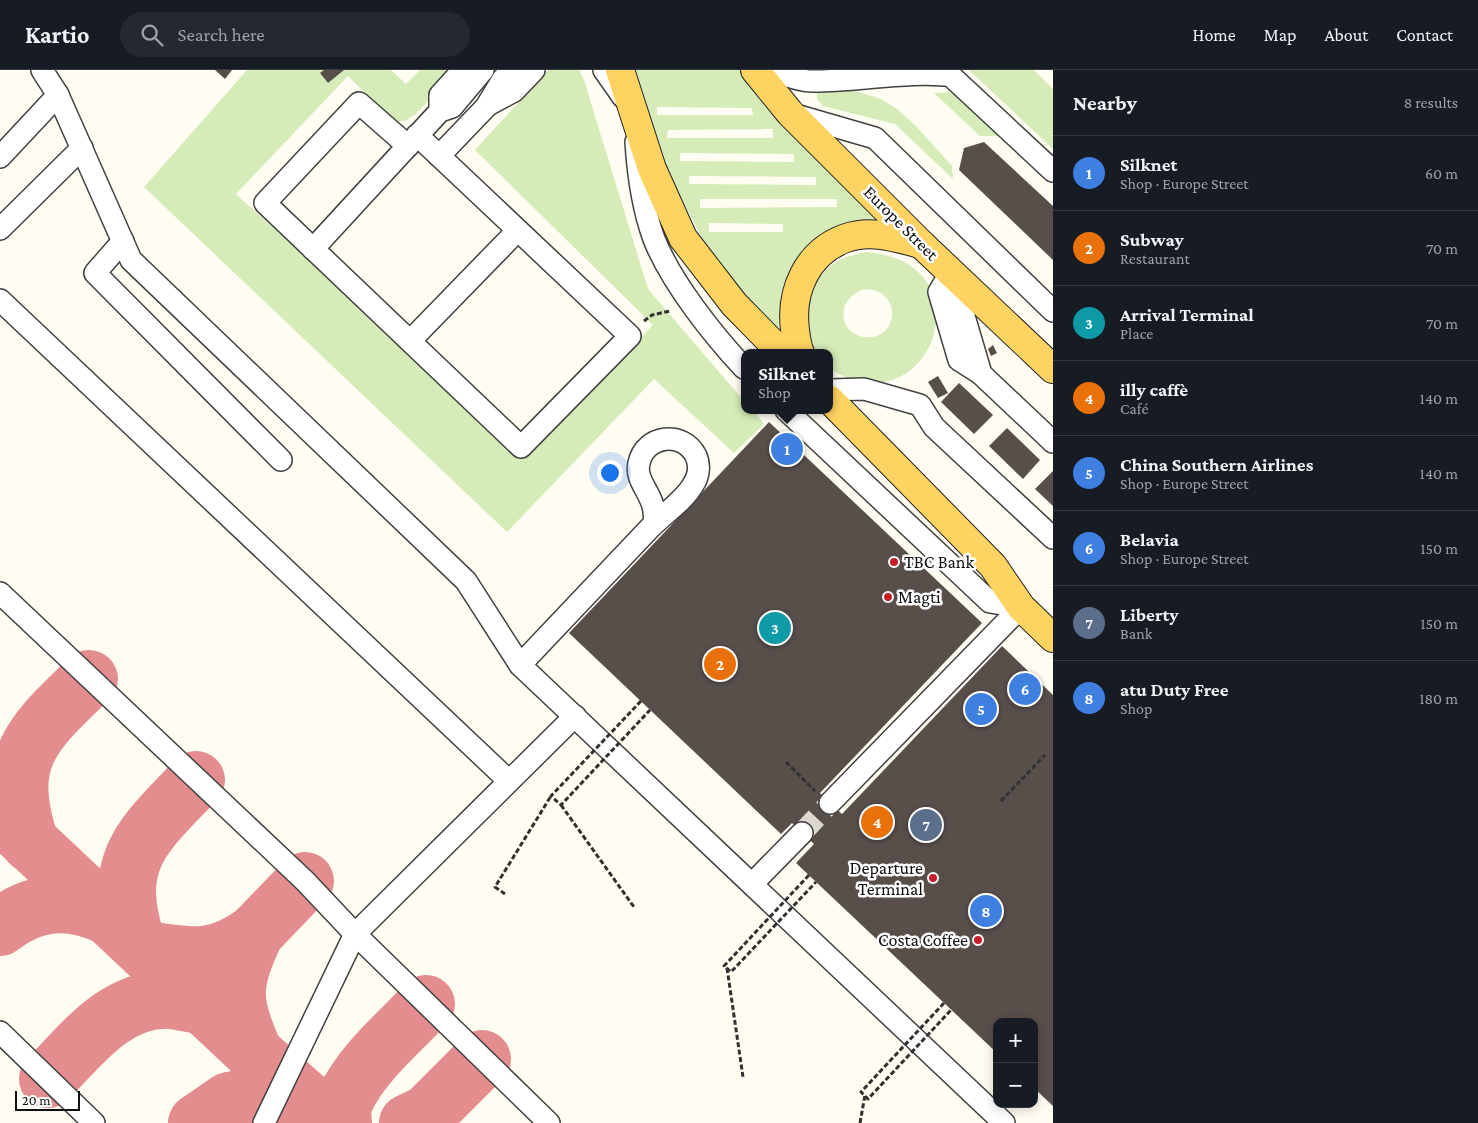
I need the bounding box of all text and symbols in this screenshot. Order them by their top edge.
search box [120,12,470,57]
text: Kartio [25,21,90,48]
icon: search [138,21,166,49]
text: Search here [178,24,265,45]
text: Home [1193,25,1236,45]
text: Map [1264,25,1296,45]
text: About [1324,25,1368,45]
text: Contact [1396,25,1453,45]
text: Nearby [1073,91,1137,115]
text: 8 results [1404,94,1458,111]
text: Silknet [1120,154,1177,175]
text: 1 [1086,165,1092,182]
text: 60 m [1425,165,1458,182]
text: Shop · Europe Street [1120,175,1249,192]
street label: Europe Street [860,182,943,265]
text: Subway [1120,229,1184,250]
text: 2 [1085,240,1093,257]
text: 70 m [1426,240,1458,257]
text: Restaurant [1120,250,1190,267]
text: Arrival Terminal [1120,304,1254,325]
text: 3 [1085,315,1093,332]
text: 70 m [1426,315,1458,332]
text: Place [1120,325,1153,342]
popup [741,349,833,414]
text: Silknet [758,363,816,384]
text: illy caffè [1120,379,1188,400]
text: Shop [758,384,791,401]
text: 4 [1085,390,1093,407]
text: 140 m [1420,390,1458,407]
text: Café [1120,400,1148,417]
pin: 1 [771,430,803,468]
text: China Southern Airlines [1120,454,1313,475]
your location [597,460,623,486]
text: 5 [1085,465,1093,482]
text: 140 m [1420,465,1458,482]
text: Shop · Europe Street [1120,475,1249,492]
text: Belavia [1120,529,1179,550]
text: 6 [1085,540,1093,557]
text: 150 m [1420,540,1458,557]
text: Shop · Europe Street [1120,550,1249,567]
place label: TBC Bank [904,552,974,572]
marker: TBC Bank [888,556,900,568]
place label: Magti [898,587,941,607]
marker: Magti [882,591,894,603]
text: Liberty [1120,604,1178,625]
pin: 3 [759,609,791,647]
text: 7 [1085,615,1093,632]
text: 150 m [1420,615,1458,632]
text: Bank [1120,625,1152,642]
pin: 2 [704,645,736,683]
pin: 6 [1009,670,1041,708]
text: atu Duty Free [1120,679,1229,700]
pin: 5 [965,690,997,728]
text: 8 [1084,690,1094,707]
text: 180 m [1419,690,1458,707]
text: Shop [1120,700,1152,717]
pin: 4 [861,803,893,841]
pin: 7 [910,806,942,844]
place label: Departure Terminal [850,858,923,899]
marker: Departure Terminal [927,872,939,884]
pin: 8 [970,892,1002,930]
place label: Costa Coffee [878,930,968,950]
marker: Costa Coffee [972,934,984,946]
map controls [993,1018,1038,1108]
button: + [993,1018,1038,1063]
button: − [993,1063,1038,1108]
scale bar [15,1088,80,1111]
text: 20 m [22,1092,50,1108]

